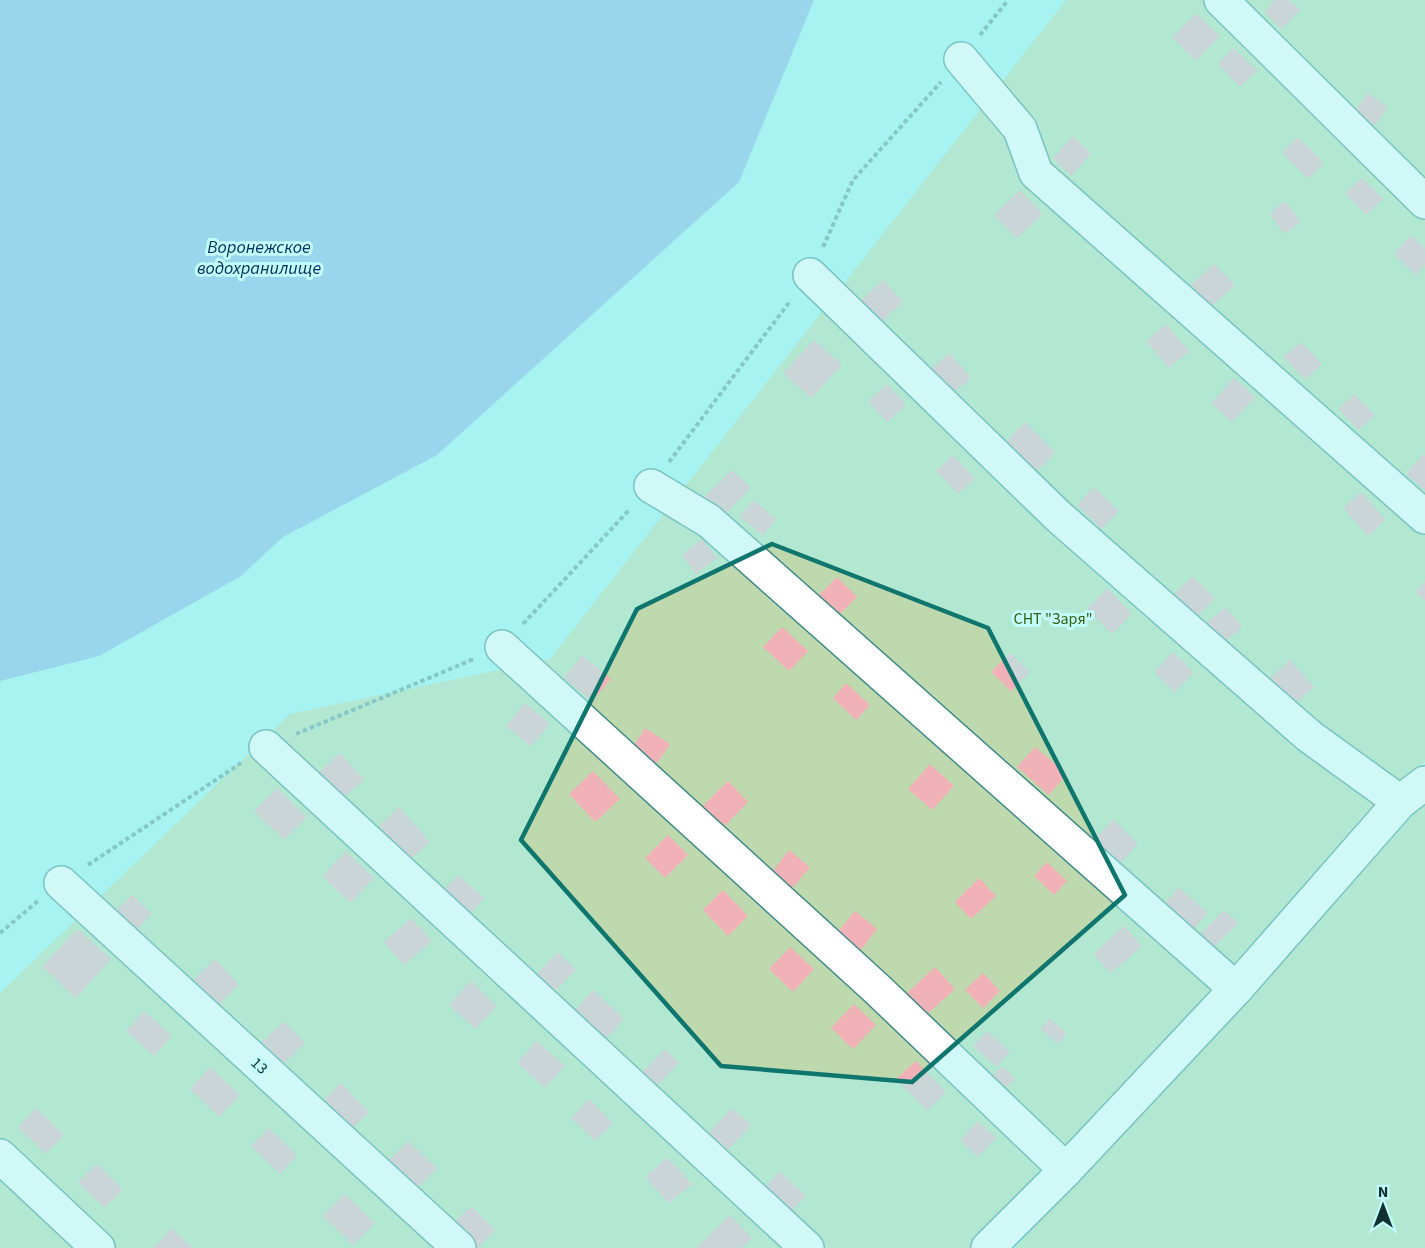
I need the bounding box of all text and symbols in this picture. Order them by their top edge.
water label: Воронежское водохранилище [197,235,321,281]
park label: СНТ "Заря" [1014,608,1092,630]
street label: 13 [246,1052,273,1079]
north arrow [1353,1176,1413,1236]
text: N [1378,1181,1388,1203]

